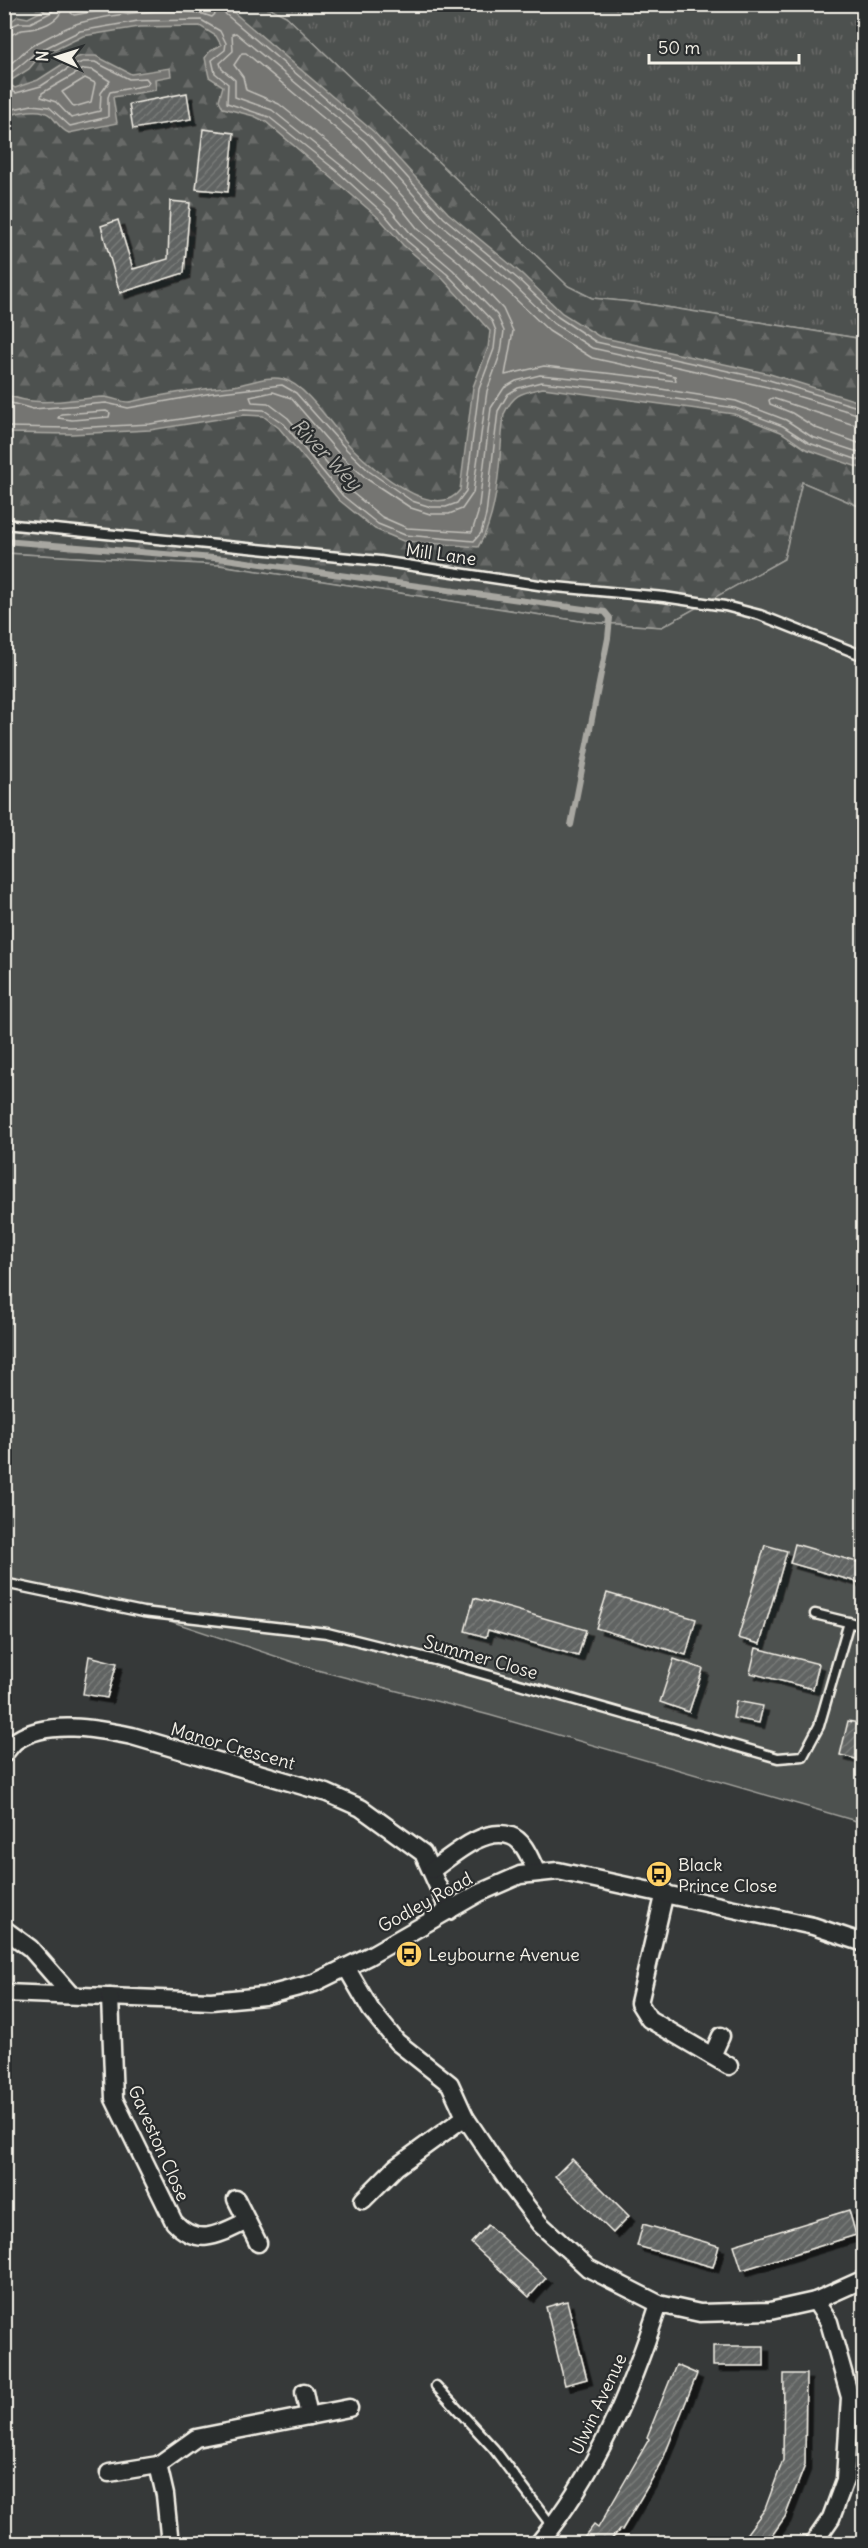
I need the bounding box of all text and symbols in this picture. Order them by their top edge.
north arrow [27,27,87,87]
scale bar [649,27,799,65]
text: 50 m [658,36,700,59]
text: N [32,50,52,62]
water label: River Wey [287,413,368,496]
street label: Mill Lane [404,538,478,570]
street label: Summer Close [421,1630,541,1684]
street label: Manor Crescent [168,1717,298,1775]
place label: Black Prince Close [678,1853,777,1897]
bus stop icon: Black Prince Close [644,1859,674,1889]
street label: Godley Road [374,1866,476,1937]
bus stop icon: Leybourne Avenue [394,1939,424,1969]
place label: Leybourne Avenue [428,1943,580,1966]
street label: Gaveston Close [123,2081,195,2205]
street label: Ulwin Avenue [564,2350,632,2458]

